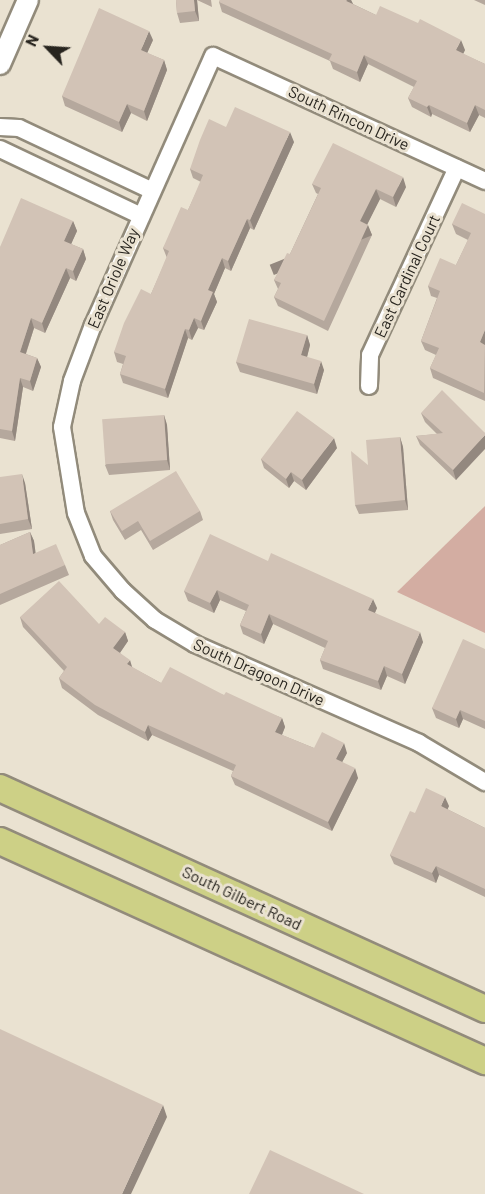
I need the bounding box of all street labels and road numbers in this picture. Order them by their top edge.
street label: South Rincon Drive [286,82,412,154]
street label: East Cardinal Court [370,211,444,341]
street label: East Oriole Way [83,225,143,331]
street label: South Dragoon Drive [190,634,328,710]
street label: South Gilbert Road [179,862,305,934]

